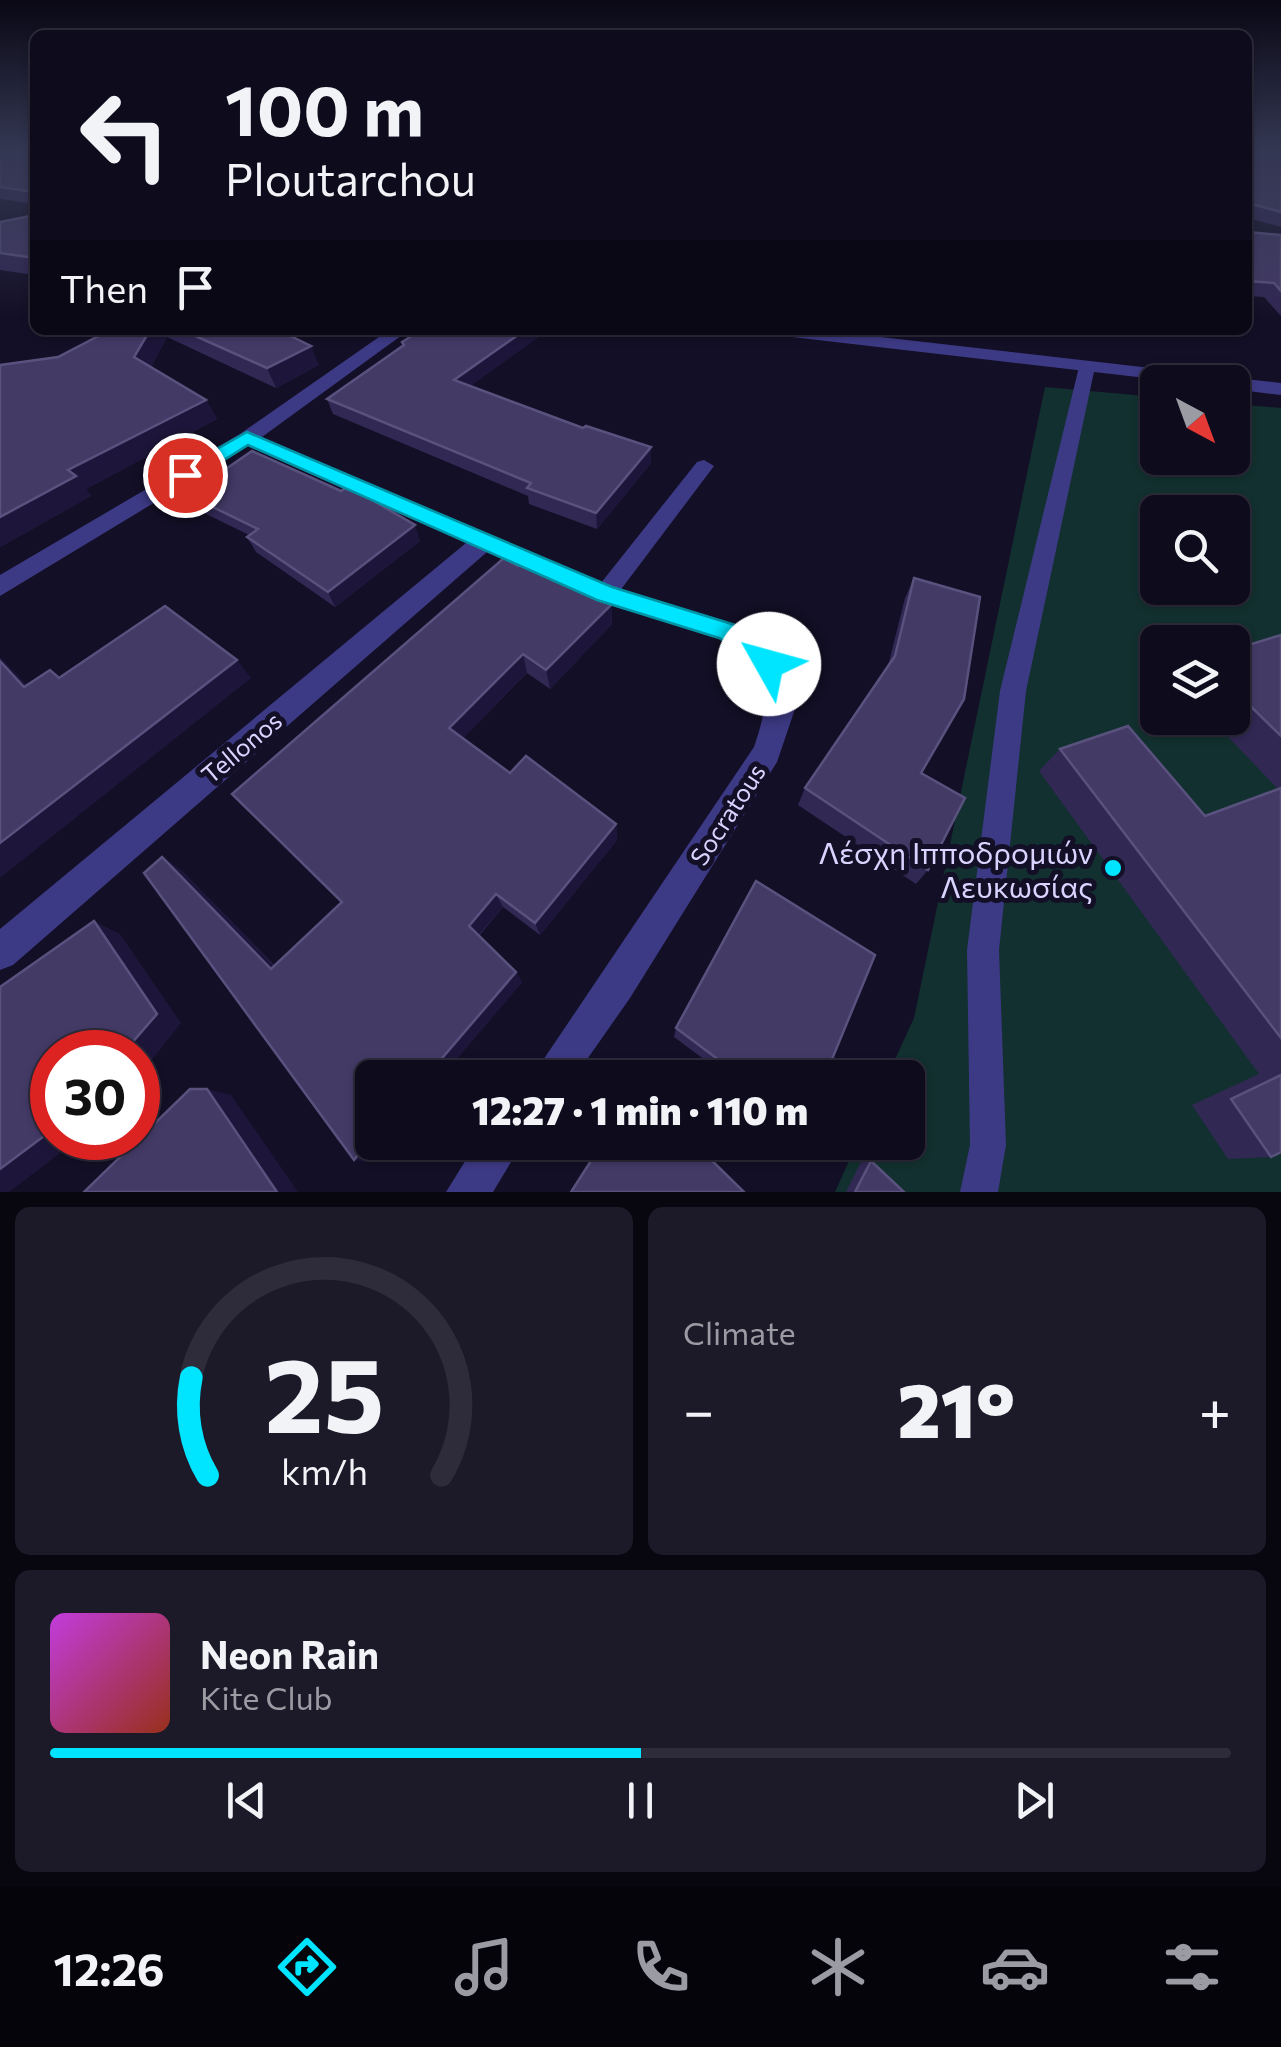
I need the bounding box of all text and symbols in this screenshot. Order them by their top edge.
text: 100 m [225,65,424,150]
icon: left [60,70,190,200]
text: Ploutarchou [225,150,476,205]
icon: arrive [168,260,223,315]
text: Then [60,264,148,311]
north arrow [1140,365,1250,475]
map controls [1140,365,1250,735]
pin [143,433,228,518]
icon: arrive [158,448,213,503]
button: search [1140,495,1250,605]
position arrow [717,612,821,716]
button: layers [1140,625,1250,735]
street label: Tellonos [195,705,287,789]
street label: Socratous [683,758,771,870]
place label: Λέσχη Ιπποδρομιών Λευκωσίας [818,833,1093,904]
marker: Λέσχη Ιπποδρομιών Λευκωσίας [1102,857,1124,879]
speed limit sign: 30 [30,1030,160,1160]
text: 12:27 · 1 min · 110 m [472,1086,808,1133]
text: Climate [683,1312,796,1352]
text: 25 [264,1327,384,1454]
text: 21° [898,1362,1015,1453]
text: − [683,1375,714,1442]
text: + [1199,1375,1231,1442]
text: km/h [281,1449,367,1492]
text: Neon Rain [200,1630,379,1677]
text: Kite Club [200,1677,332,1717]
icon: previous [219,1773,274,1828]
icon: pause [613,1773,668,1828]
icon: next [1007,1773,1062,1828]
icon: directions [272,1932,342,2002]
icon: music [449,1932,519,2002]
icon: phone [626,1932,696,2002]
icon: climate [803,1932,873,2002]
icon: car [980,1932,1050,2002]
icon: filters [1157,1932,1227,2002]
text: 12:26 [54,1940,165,1995]

